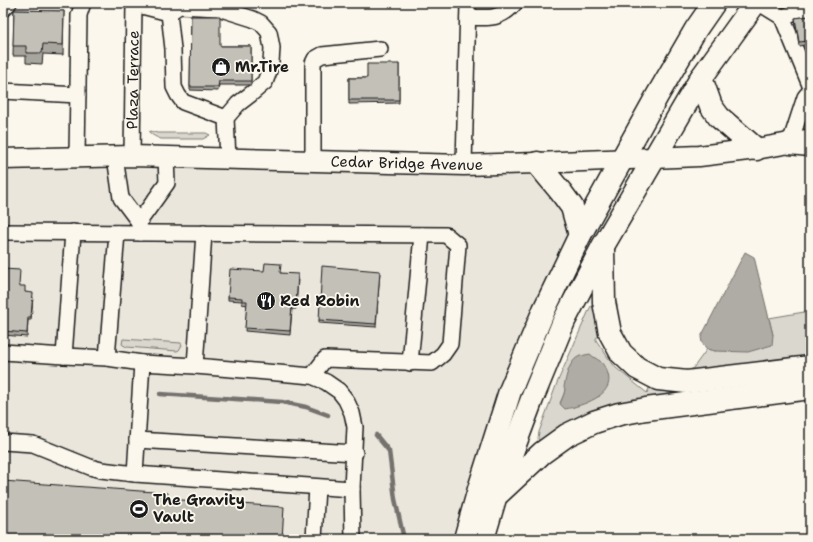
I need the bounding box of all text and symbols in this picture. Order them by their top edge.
street label: Plaza Terrace [122,30,144,130]
shop icon: Mr.Tire [210,56,232,78]
place label: Mr.Tire [235,57,289,77]
street label: Cedar Bridge Avenue [330,151,483,175]
restaurant icon: Red Robin [255,290,277,312]
place label: Red Robin [280,291,360,311]
place label: The Gravity Vault [153,490,245,527]
sports icon: The Gravity Vault [128,498,150,520]

